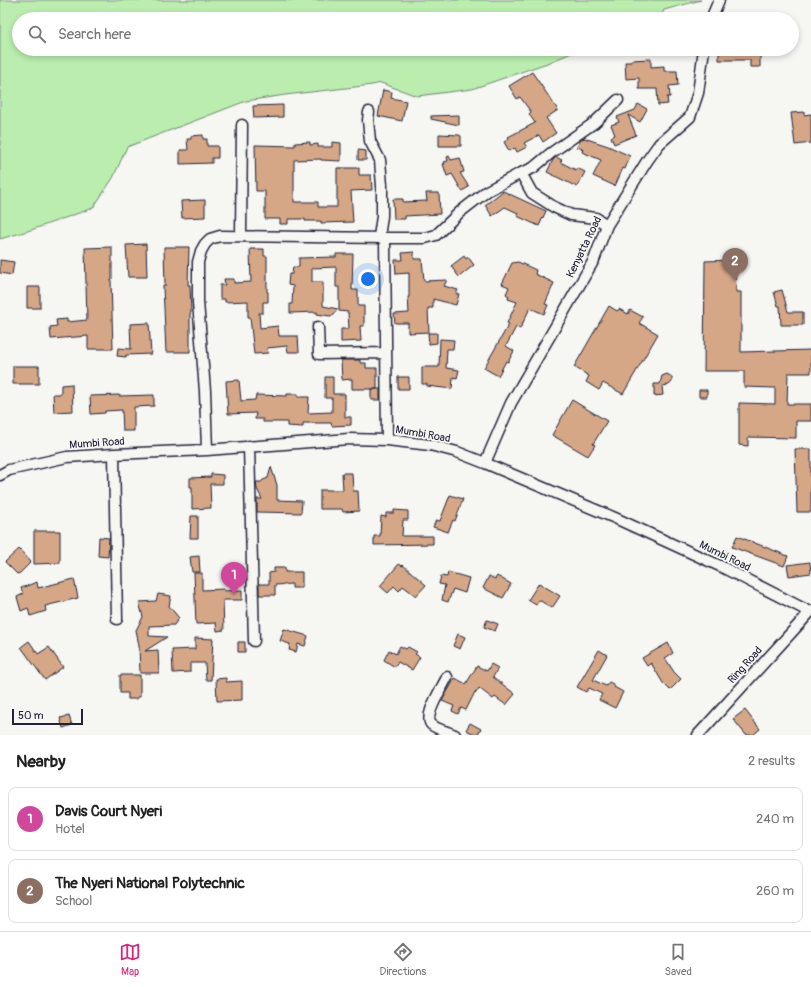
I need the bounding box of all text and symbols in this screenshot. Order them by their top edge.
search box [12,12,799,56]
icon: search [26,23,48,45]
text: Search here [58,25,131,44]
street label: Kenyatta Road [564,214,604,280]
pin: 2 [722,248,748,281]
your location [358,269,378,289]
street label: Mumbi Road [395,423,451,445]
street label: Mumbi Road [69,435,125,451]
street label: Mumbi Road [697,538,753,574]
pin: 1 [221,562,247,595]
street label: Ring Road [725,644,765,686]
scale bar [12,707,83,726]
text: 50 m [18,709,44,722]
text: Nearby [16,751,65,772]
text: 2 results [748,753,795,769]
text: Davis Court Nyeri [55,802,162,821]
text: 1 [27,811,33,827]
text: 240 m [756,811,794,827]
text: Hotel [55,821,85,837]
text: The Nyeri National Polytechnic [55,874,245,893]
text: 2 [26,883,34,899]
text: 260 m [756,883,794,899]
text: School [55,893,92,909]
tab: Map [119,941,141,978]
tab: Directions [379,941,426,978]
tab: Saved [665,941,692,978]

